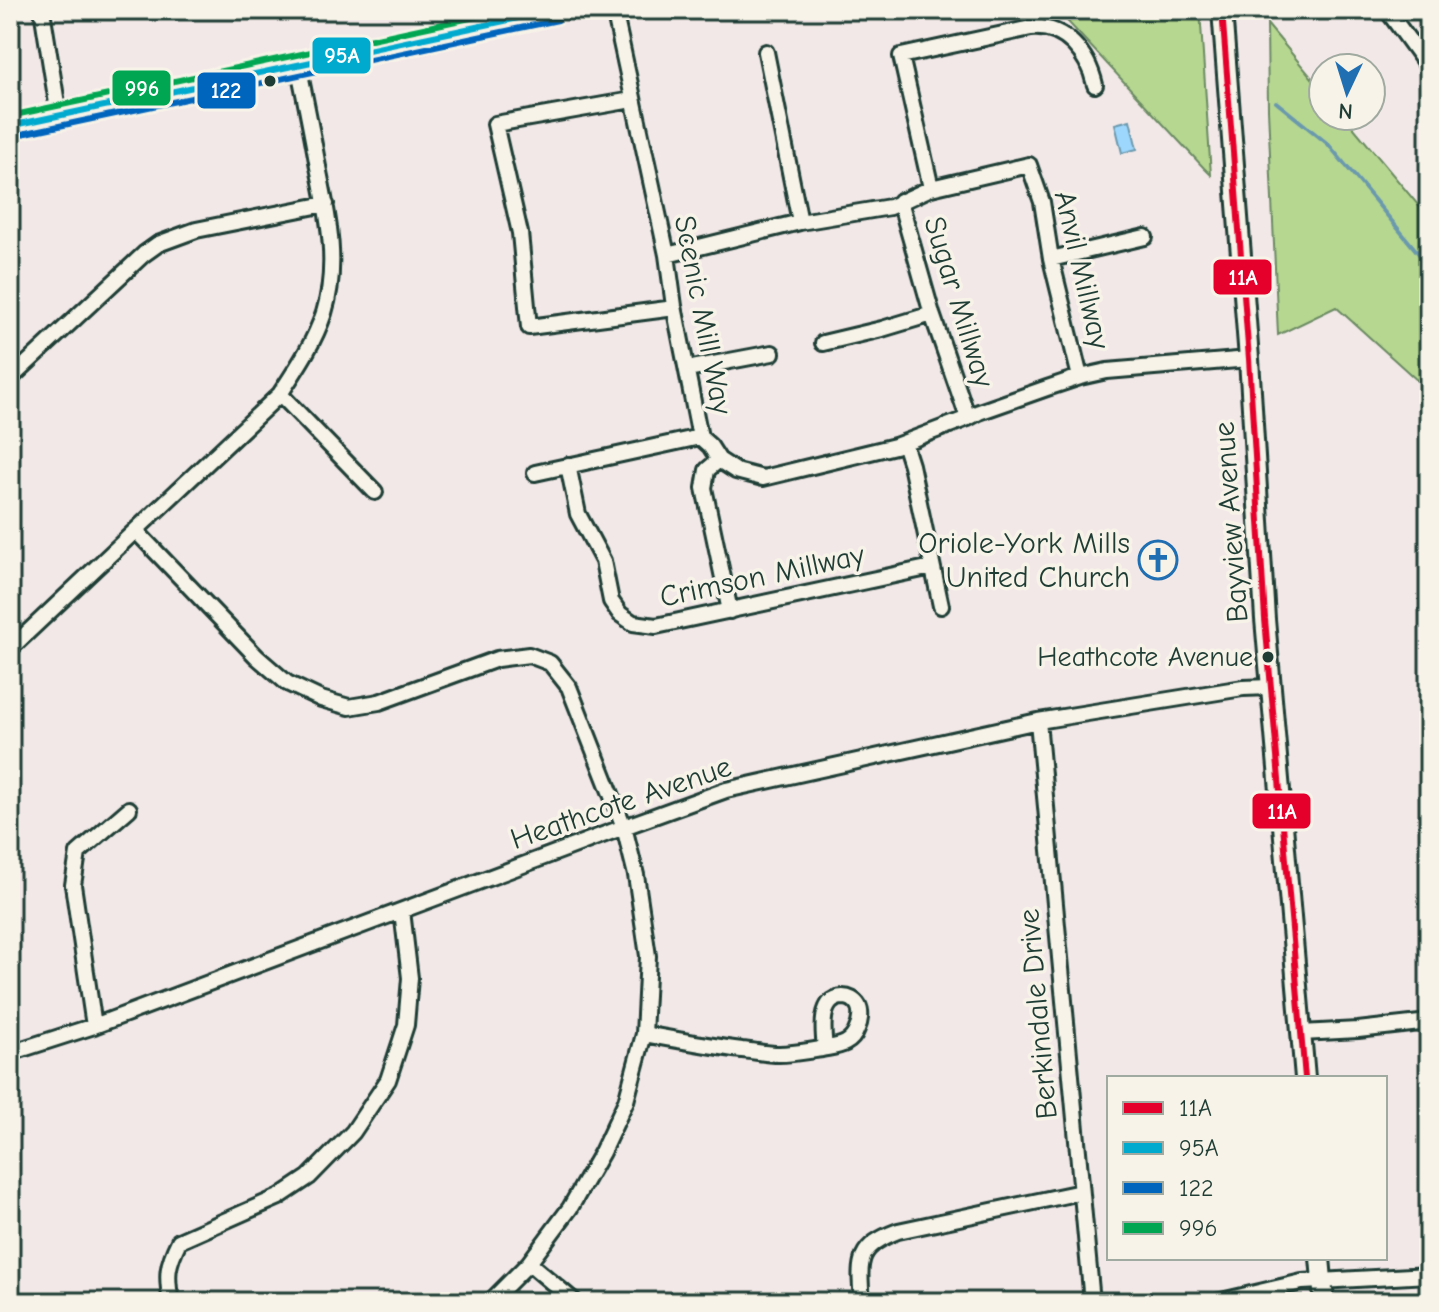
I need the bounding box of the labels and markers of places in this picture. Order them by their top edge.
unlabelled marker [262,73,278,89]
place label: Oriole-York Mills United Church [918,526,1130,595]
church icon: Oriole-York Mills United Church [1137,539,1179,581]
place label: Heathcote Avenue [1037,641,1253,673]
marker: Heathcote Avenue [1260,649,1276,665]

